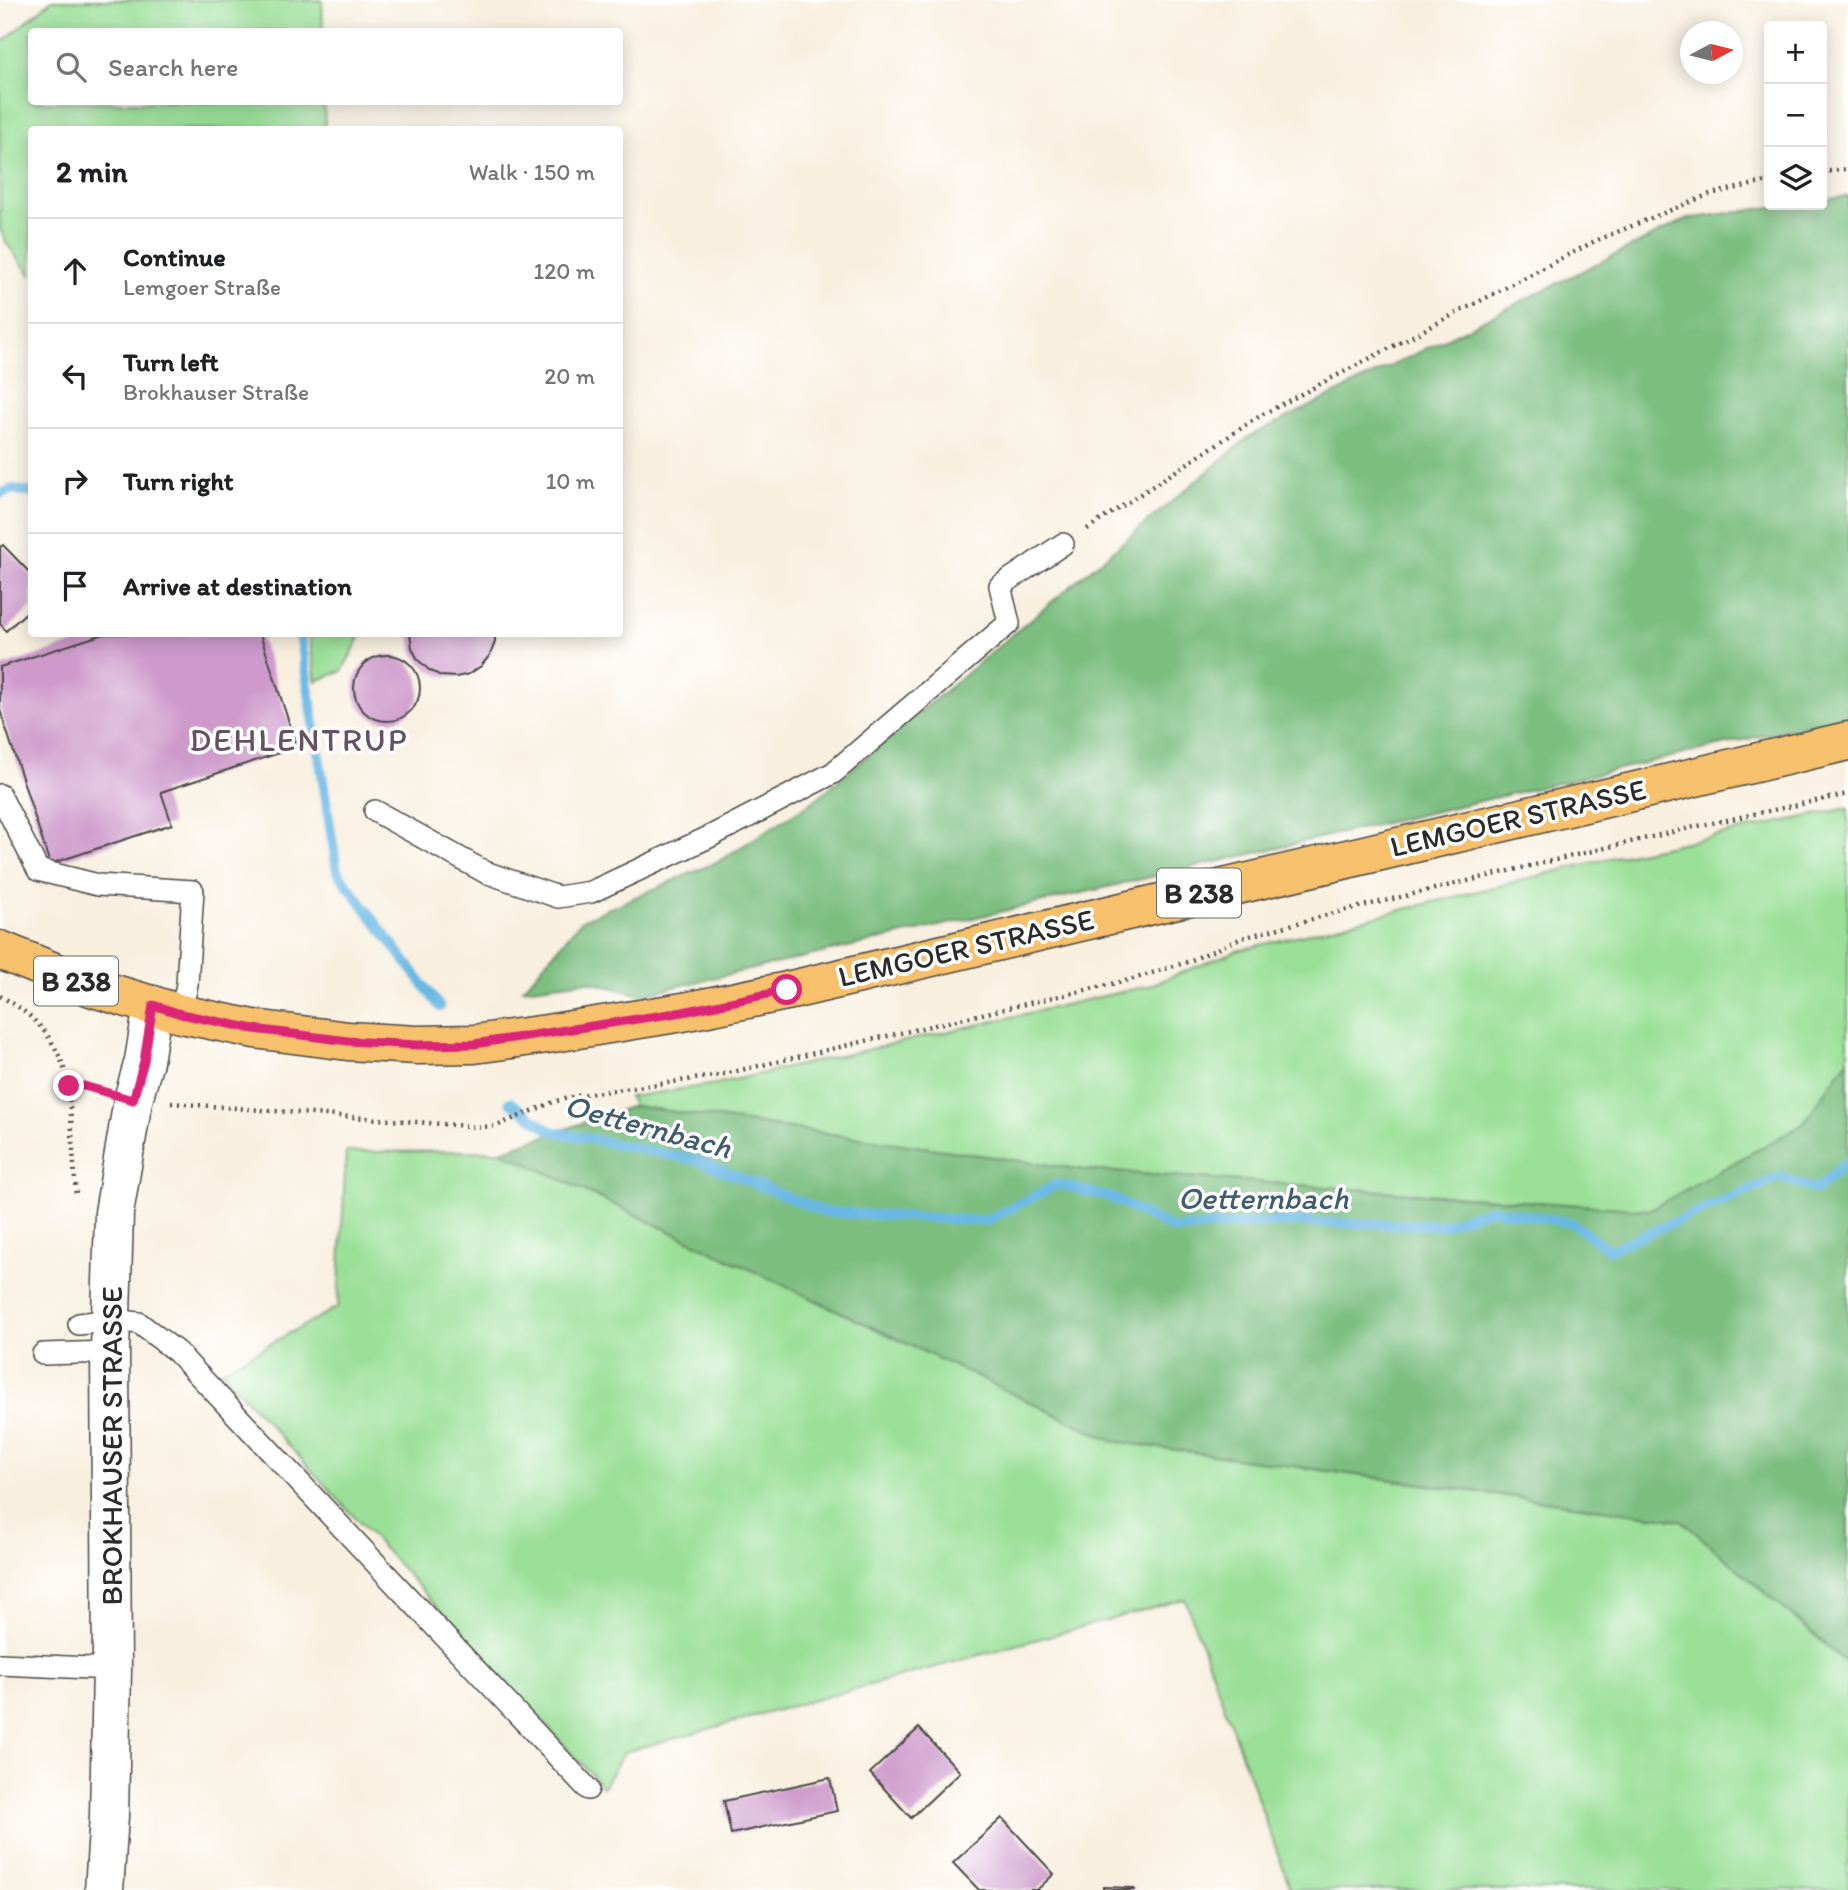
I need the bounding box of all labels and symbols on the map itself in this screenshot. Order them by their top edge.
north arrow [1680,21,1743,84]
district label: DEHLENTRUP [189,720,409,759]
street label: LEMGOER STRASSE [1386,770,1649,865]
road number: B 238 [1157,868,1241,917]
street label: LEMGOER STRASSE [834,900,1097,995]
road number: B 238 [34,956,118,1006]
route start [771,974,802,1005]
route end [53,1070,84,1101]
water label: Oetternbach [561,1086,736,1167]
water label: Oetternbach [1178,1179,1349,1217]
street label: BROKHAUSER STRASSE [93,1286,130,1606]

